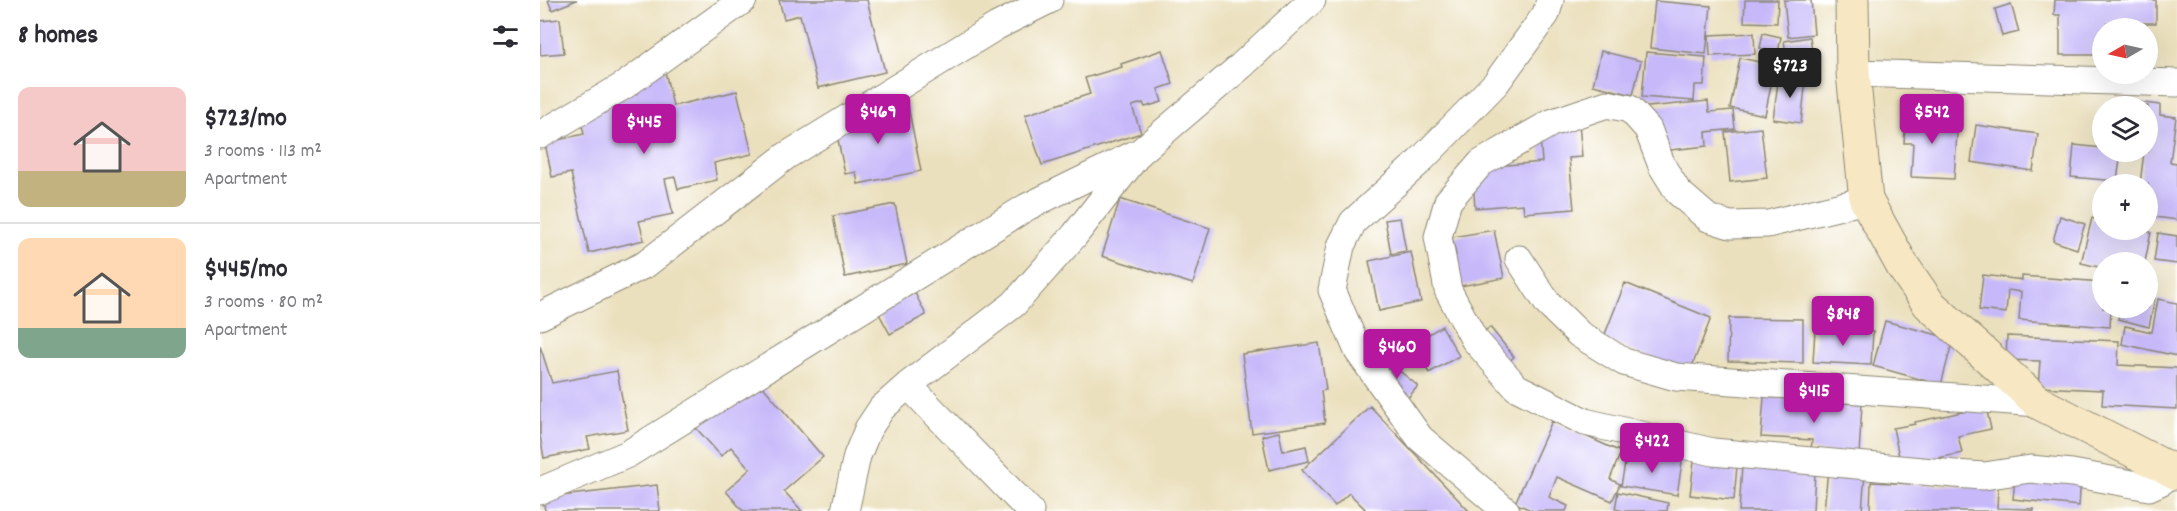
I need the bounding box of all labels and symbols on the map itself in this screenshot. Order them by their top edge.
north arrow [2092,18,2158,84]
pin: $723 [1754,48,1826,99]
pin: $469 [842,94,914,145]
pin: $542 [1896,94,1968,145]
pin: $445 [608,104,680,155]
pin: $848 [1807,296,1879,347]
pin: $460 [1361,329,1433,380]
pin: $415 [1778,373,1850,424]
pin: $422 [1616,423,1688,474]

